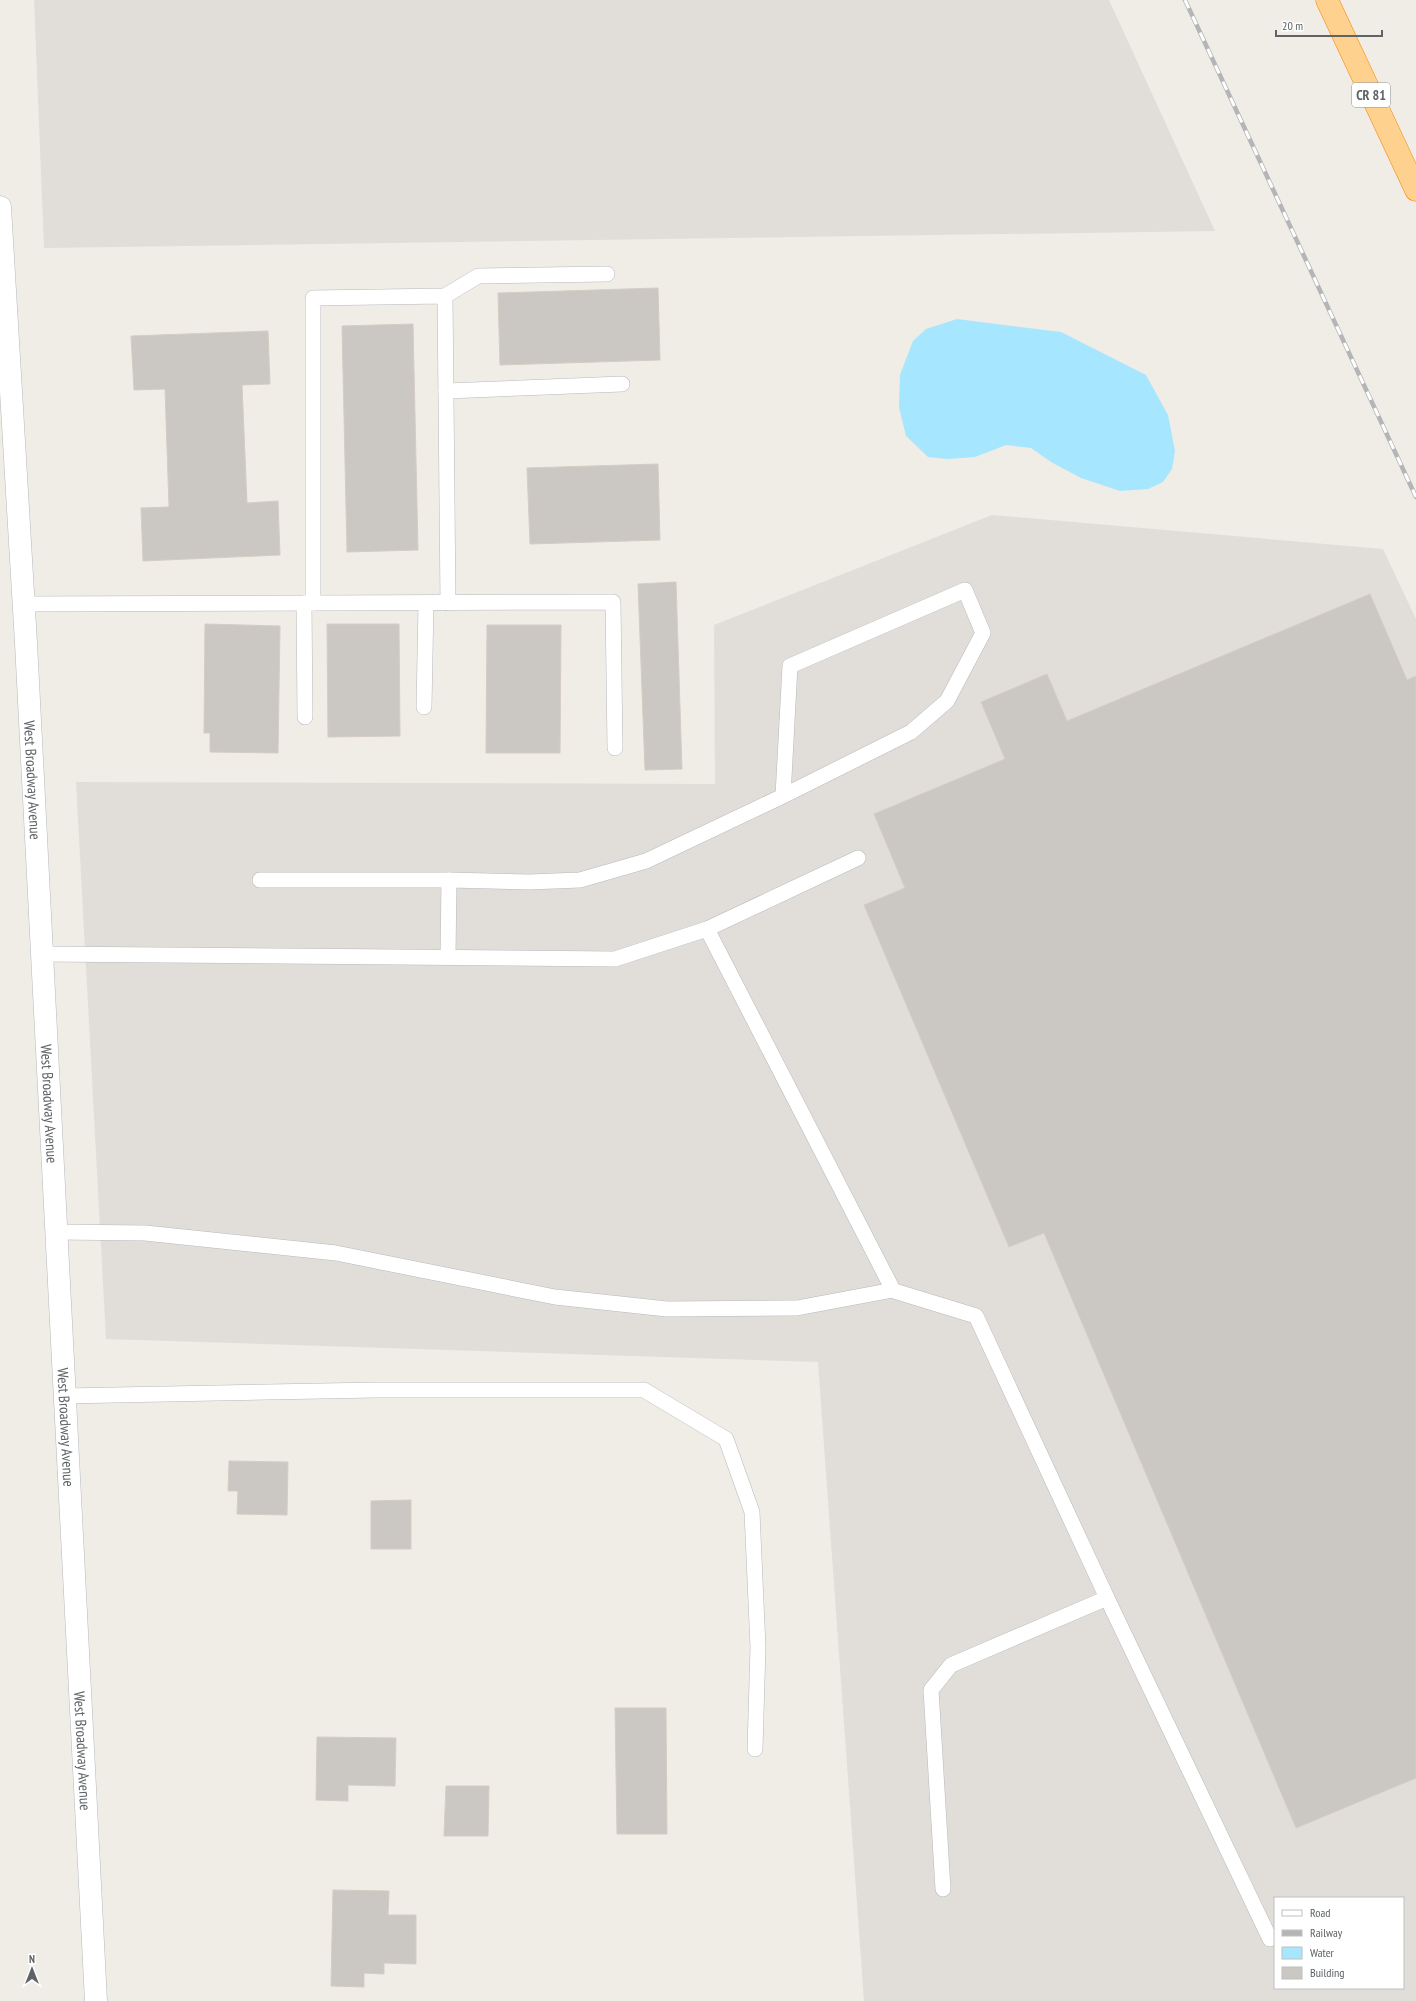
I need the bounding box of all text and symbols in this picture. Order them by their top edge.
scale bar [1276,12,1382,38]
text: 20 m [1282,18,1303,33]
road number: CR 81 [1352,83,1390,107]
street label: West Broadway Avenue [21,720,46,840]
street label: West Broadway Avenue [37,1044,62,1164]
street label: West Broadway Avenue [54,1367,79,1487]
street label: West Broadway Avenue [71,1691,96,1811]
legend [1274,1897,1404,1989]
text: Road [1310,1905,1330,1920]
text: Railway [1310,1925,1343,1940]
text: Water [1310,1945,1335,1960]
north arrow [12,1949,52,1989]
text: N [29,1952,35,1966]
text: Building [1310,1965,1345,1980]

